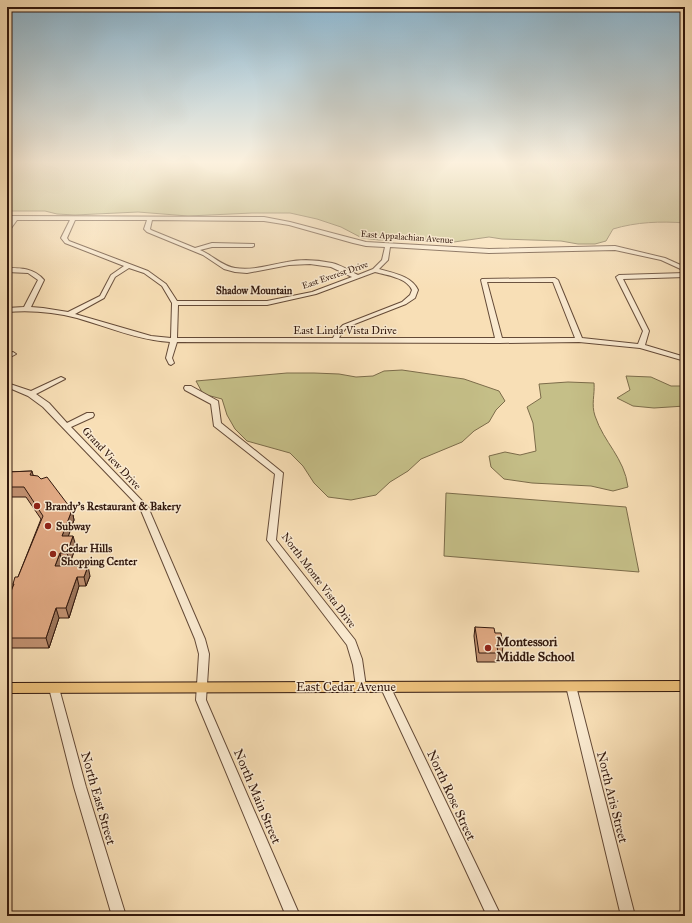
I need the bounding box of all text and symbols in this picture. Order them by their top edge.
street label: East Appalachian Avenue [360,228,454,245]
street label: East Everest Drive [300,258,370,291]
district label: Shadow Mountain [216,285,293,297]
street label: East Linda Vista Drive [293,324,397,337]
street label: Grand View Drive [79,424,144,493]
place label: Brandy's Restaurant & Bakery [45,500,182,514]
marker: Brandy's Restaurant & Bakery [32,501,42,511]
place label: Subway [56,520,91,534]
marker: Subway [43,521,53,531]
street label: North Monte Vista Drive [279,530,359,631]
place label: Cedar Hills Shopping Center [61,542,138,569]
marker: Cedar Hills Shopping Center [48,549,58,559]
place label: Montessori Middle School [496,634,575,665]
marker: Montessori Middle School [483,643,493,653]
street label: East Cedar Avenue [296,679,397,695]
street label: North Main Street [230,747,284,847]
street label: North Rose Street [423,748,479,844]
street label: North East Street [77,750,119,847]
street label: North Aris Street [593,750,631,845]

